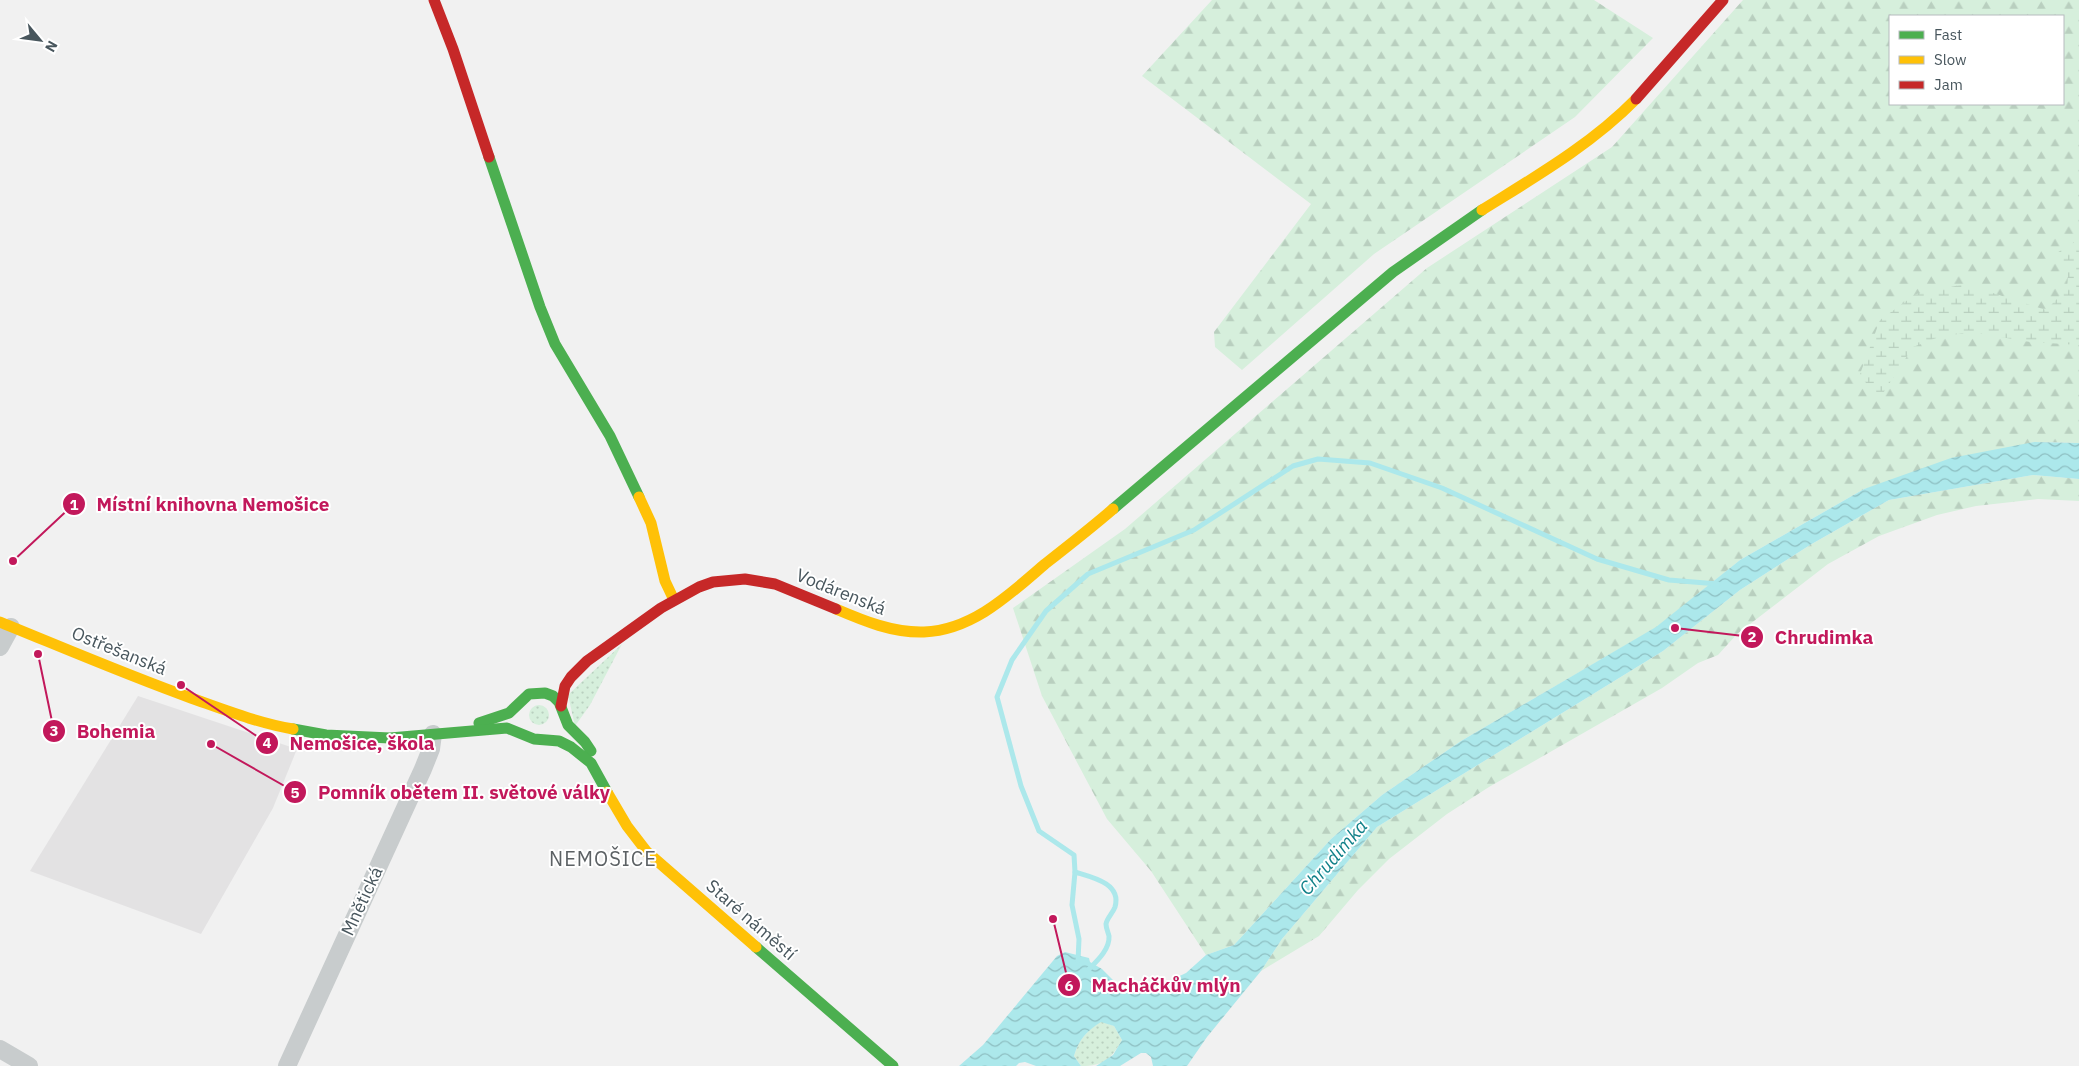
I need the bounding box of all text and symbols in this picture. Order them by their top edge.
north arrow [15,15,65,65]
legend [1889,15,2064,105]
text: Fast [1934,25,1962,44]
text: N [41,38,62,55]
text: Slow [1934,50,1967,69]
text: Jam [1934,75,1963,94]
callout: Místní knihovna Nemošice [61,487,339,521]
text: Místní knihovna Nemošice [97,492,329,516]
text: 1 [69,495,79,514]
street label: Vodárenská [793,563,890,620]
callout: Chrudimka [1739,620,1883,654]
street label: Ostřešanská [68,621,170,680]
text: Chrudimka [1775,625,1873,649]
text: 2 [1747,627,1757,646]
callout: Bohemia [42,714,165,748]
text: Bohemia [77,719,155,743]
text: 3 [49,721,59,740]
callout: Nemošice, škola [254,726,444,760]
text: Nemošice, škola [290,731,435,755]
text: 4 [262,733,272,752]
callout: Pomník obětem II. světové války [283,775,620,809]
text: Pomník obětem II. světové války [318,780,611,804]
text: 5 [290,783,300,802]
water label: Chrudimka [1294,814,1372,900]
district label: NEMOŠICE [549,845,657,872]
street label: Mnětická [336,862,388,939]
street label: Staré náměstí [702,874,801,965]
callout: Macháčkův mlýn [1056,968,1251,1002]
text: Macháčkův mlýn [1091,973,1241,997]
text: 6 [1064,976,1074,995]

